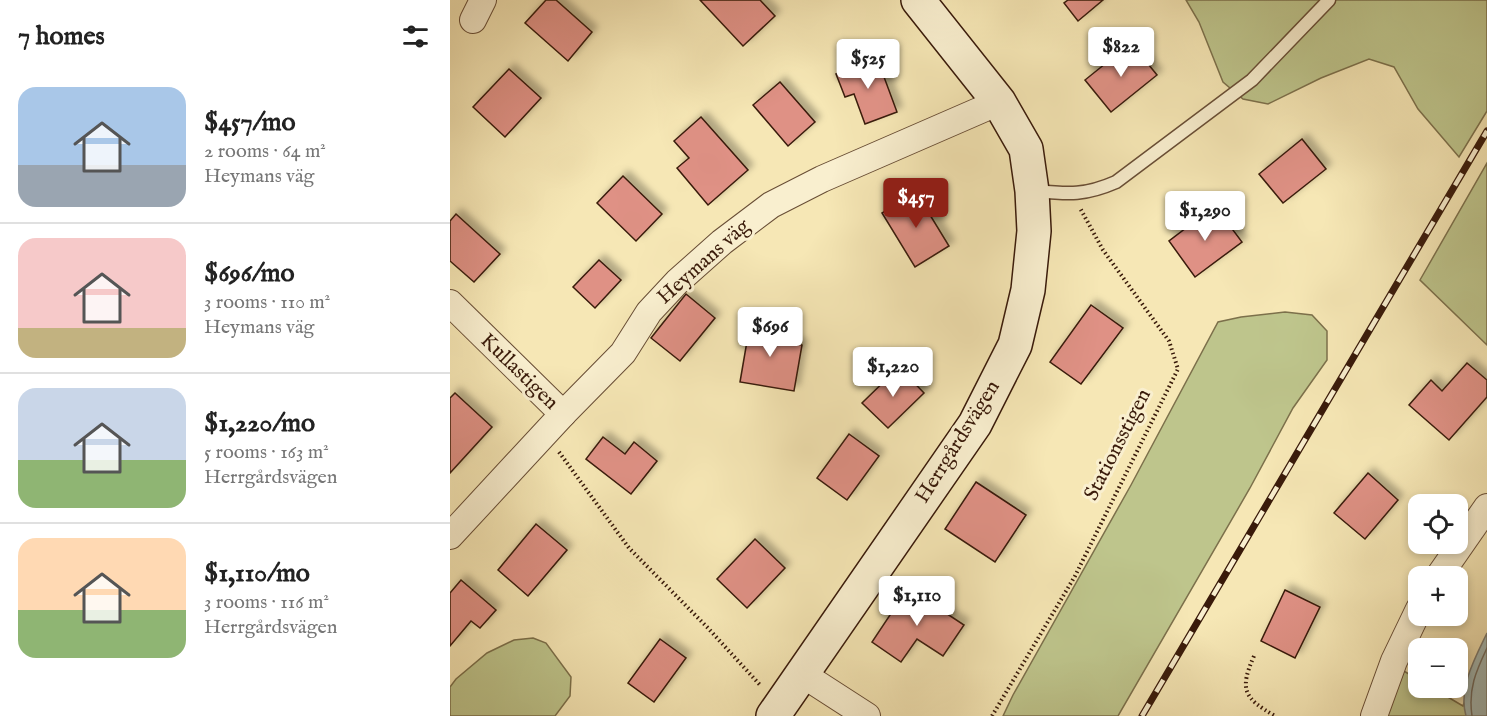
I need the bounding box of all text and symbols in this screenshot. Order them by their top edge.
text: 7 homes [18,20,105,53]
icon: filters [399,20,432,53]
pin: $822 [1085,27,1157,78]
text: $822 [1102,34,1140,59]
pin: $525 [832,39,904,90]
text: $525 [851,46,885,71]
text: $457/mo [204,106,295,139]
icon: home [66,111,138,183]
text: 2 rooms · 64 m² [204,139,326,164]
text: Heymans väg [204,164,314,189]
pin: $457 [880,178,952,229]
text: $457 [897,185,935,210]
pin: $1,290 [1156,191,1254,242]
text: $1,290 [1179,198,1231,223]
street label: Heymans väg [652,213,757,311]
text: $696/mo [204,257,295,290]
icon: home [66,262,138,334]
text: 3 rooms · 110 m² [204,290,330,315]
pin: $696 [734,307,806,358]
text: $696 [752,314,788,339]
text: Heymans väg [204,315,314,340]
street label: Kullastigen [474,328,564,416]
pin: $1,220 [844,347,942,398]
text: $1,220 [867,354,919,379]
street label: Herrgårdsvägen [909,375,1007,509]
street label: Stationsstigen [1078,385,1158,505]
text: $1,220/mo [204,407,315,440]
icon: home [66,412,138,484]
text: 5 rooms · 163 m² [204,440,329,465]
text: Herrgårdsvägen [204,465,337,490]
map controls [1408,494,1468,698]
button: locate [1408,494,1468,554]
text: $1,110/mo [204,557,310,590]
icon: home [66,562,138,634]
button: + [1408,566,1468,626]
pin: $1,110 [868,576,966,627]
text: $1,110 [893,583,941,608]
text: 3 rooms · 116 m² [204,590,329,615]
text: Herrgårdsvägen [204,615,337,640]
button: − [1408,638,1468,698]

